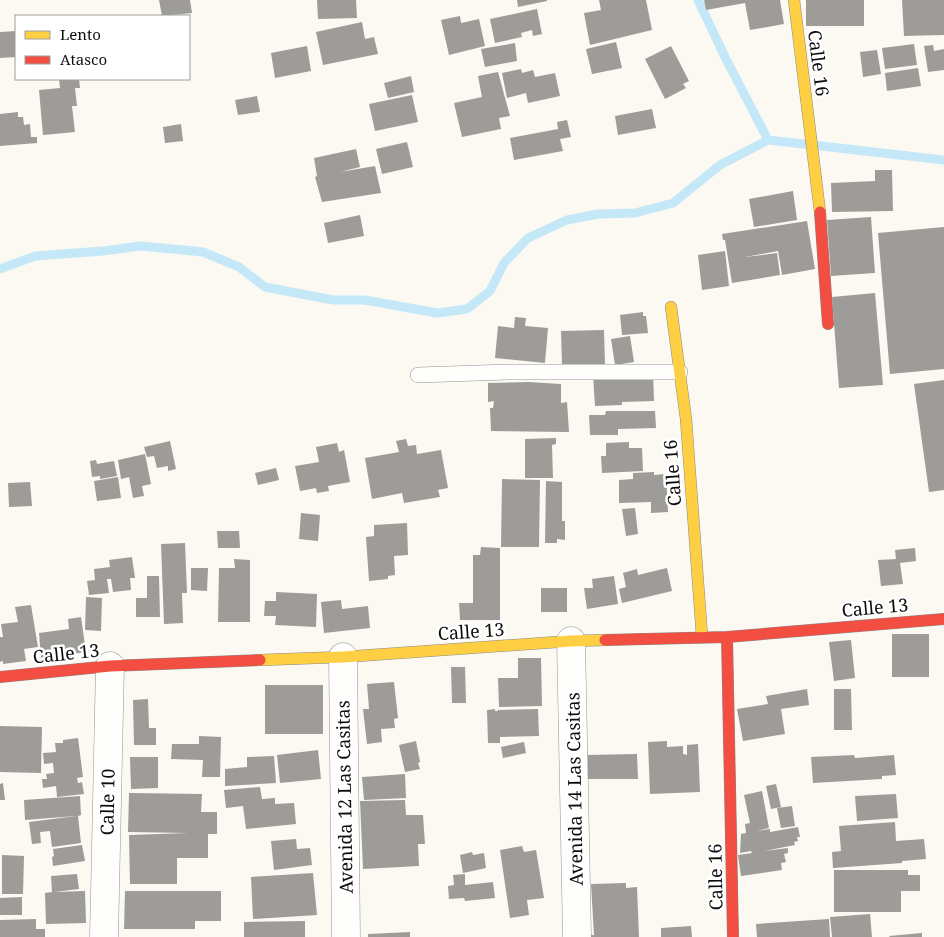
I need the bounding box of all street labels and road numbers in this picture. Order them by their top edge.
street label: Calle 16 [803,28,835,98]
street label: Calle 16 [658,439,686,507]
street label: Calle 13 [841,592,909,622]
street label: Calle 13 [437,617,505,645]
street label: Calle 13 [32,638,100,668]
street label: Avenida 14 Las Casitas [560,692,588,886]
street label: Avenida 12 Las Casitas [330,700,358,894]
street label: Calle 10 [94,768,120,836]
street label: Calle 16 [702,843,728,911]

